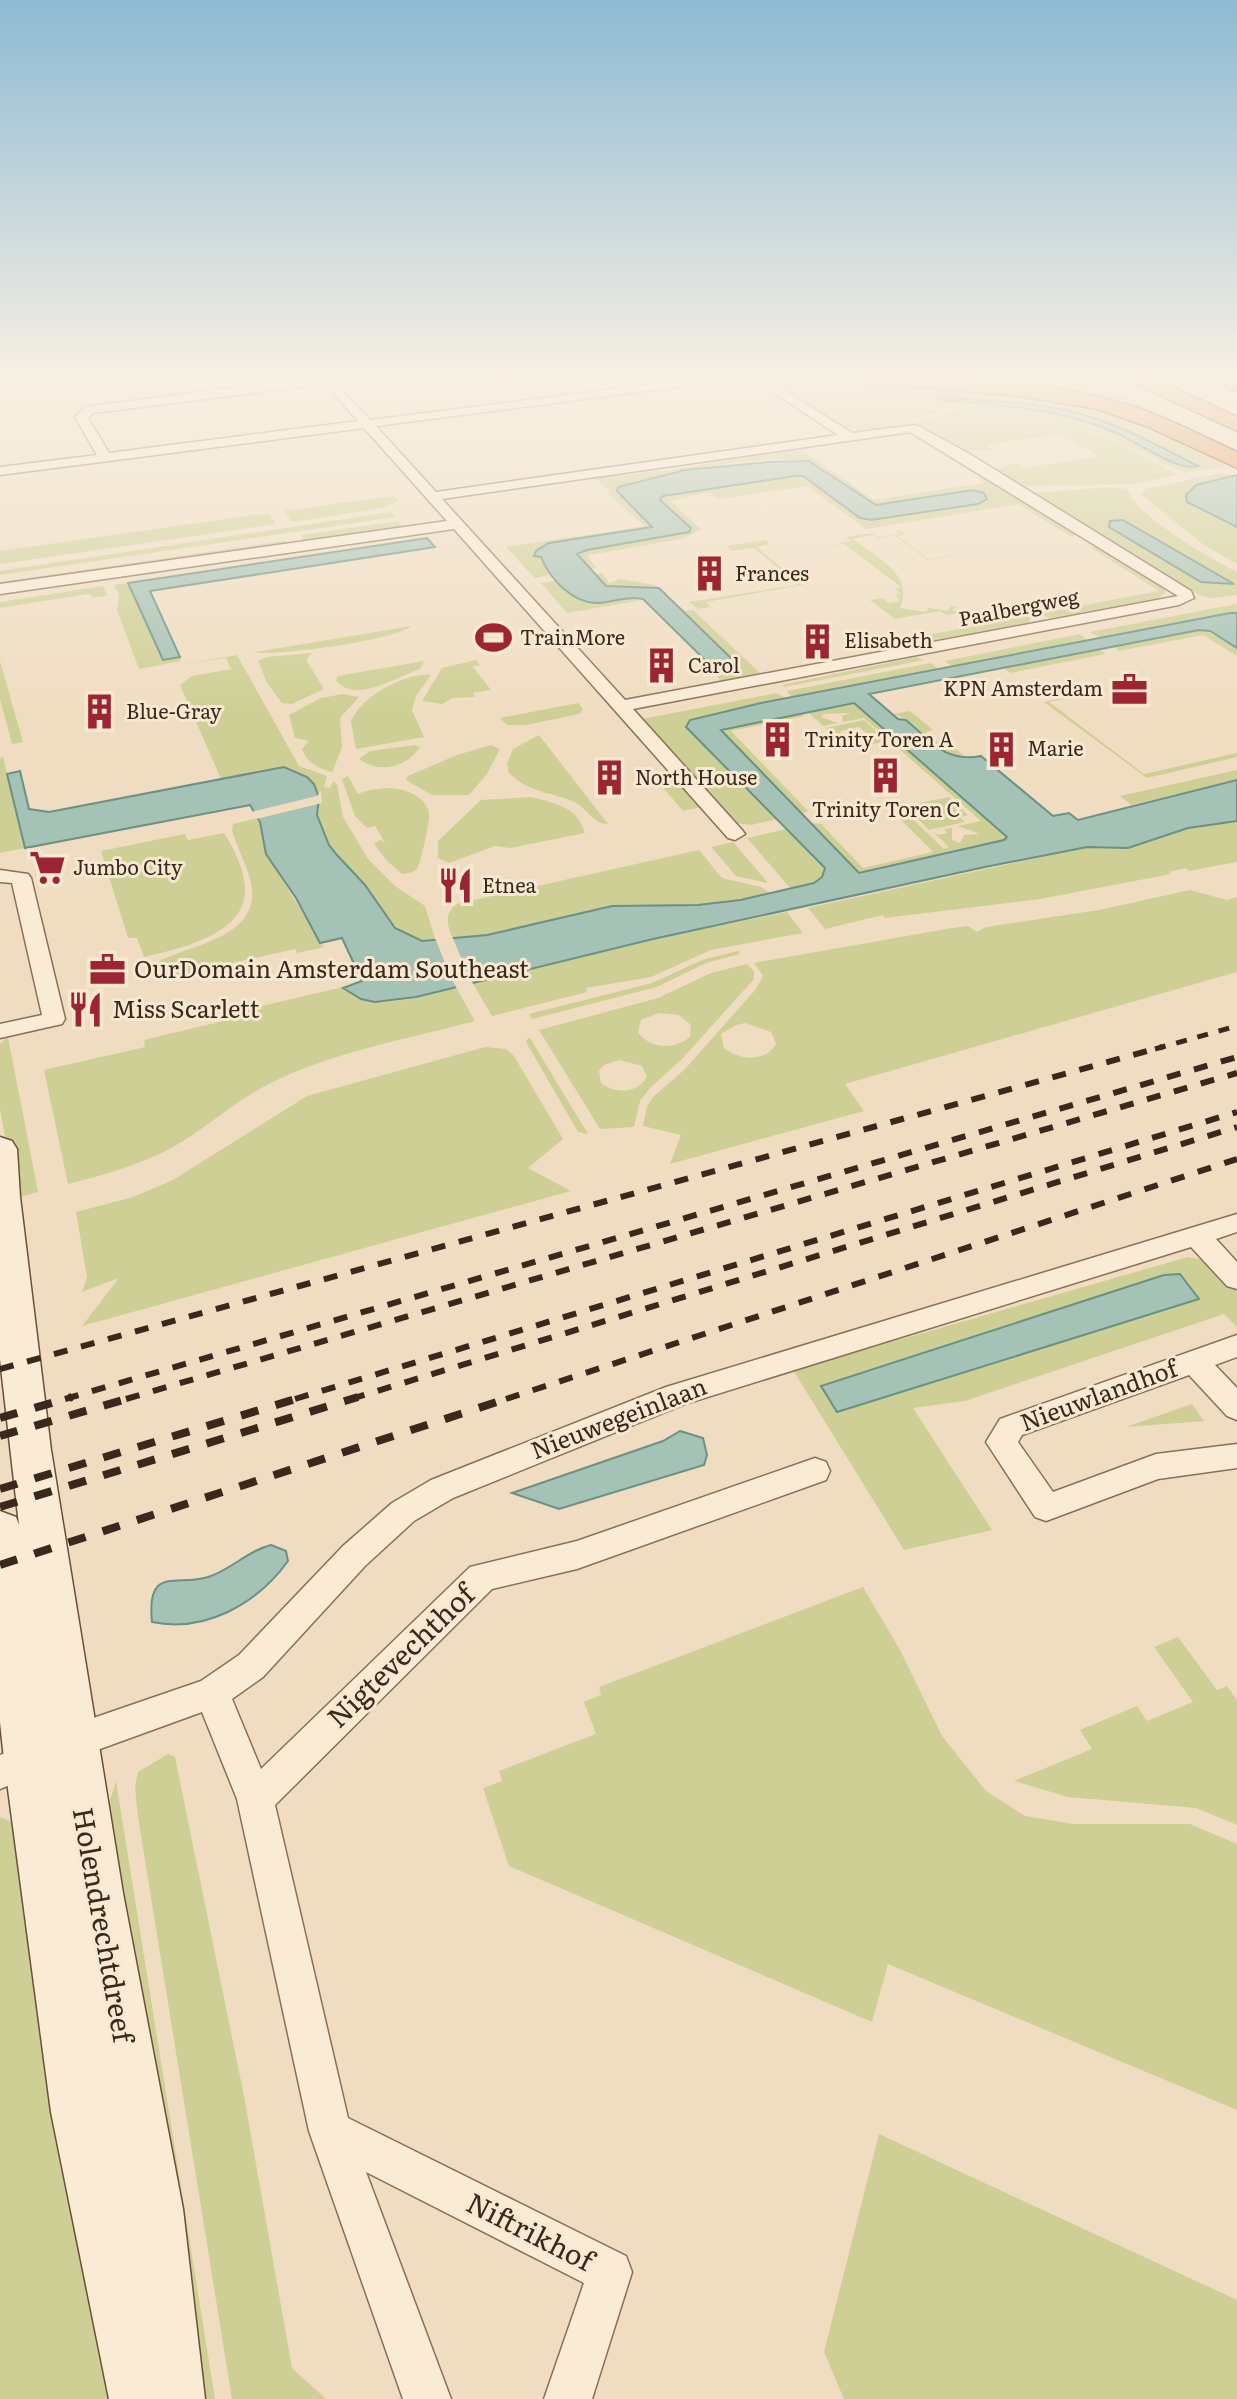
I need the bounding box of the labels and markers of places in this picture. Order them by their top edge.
building icon: Frances [690,555,728,593]
place label: Frances [735,557,809,587]
sports icon: TrainMore [475,619,513,657]
place label: TrainMore [520,621,625,651]
building icon: Elisabeth [799,622,837,660]
place label: Elisabeth [844,624,933,654]
building icon: Carol [643,647,681,685]
place label: Carol [688,649,740,679]
office icon: KPN Amsterdam [1110,670,1148,708]
place label: KPN Amsterdam [943,672,1103,702]
building icon: Blue-Gray [81,693,119,731]
place label: Blue-Gray [126,695,222,725]
building icon: Trinity Toren A [759,721,797,759]
place label: Trinity Toren A [804,723,954,753]
building icon: Marie [982,730,1020,768]
place label: Marie [1027,732,1084,762]
building icon: Trinity Toren C [867,756,905,794]
building icon: North House [590,759,628,797]
place label: North House [635,761,757,791]
place label: Trinity Toren C [812,793,960,823]
supermarket icon: Jumbo City [28,849,66,887]
place label: Jumbo City [73,851,183,881]
restaurant icon: Etnea [437,867,475,905]
place label: Etnea [482,869,537,899]
place label: OurDomain Amsterdam Southeast [134,950,529,985]
office icon: OurDomain Amsterdam Southeast [89,951,127,989]
place label: Miss Scarlett [112,990,260,1025]
restaurant icon: Miss Scarlett [67,991,105,1029]

